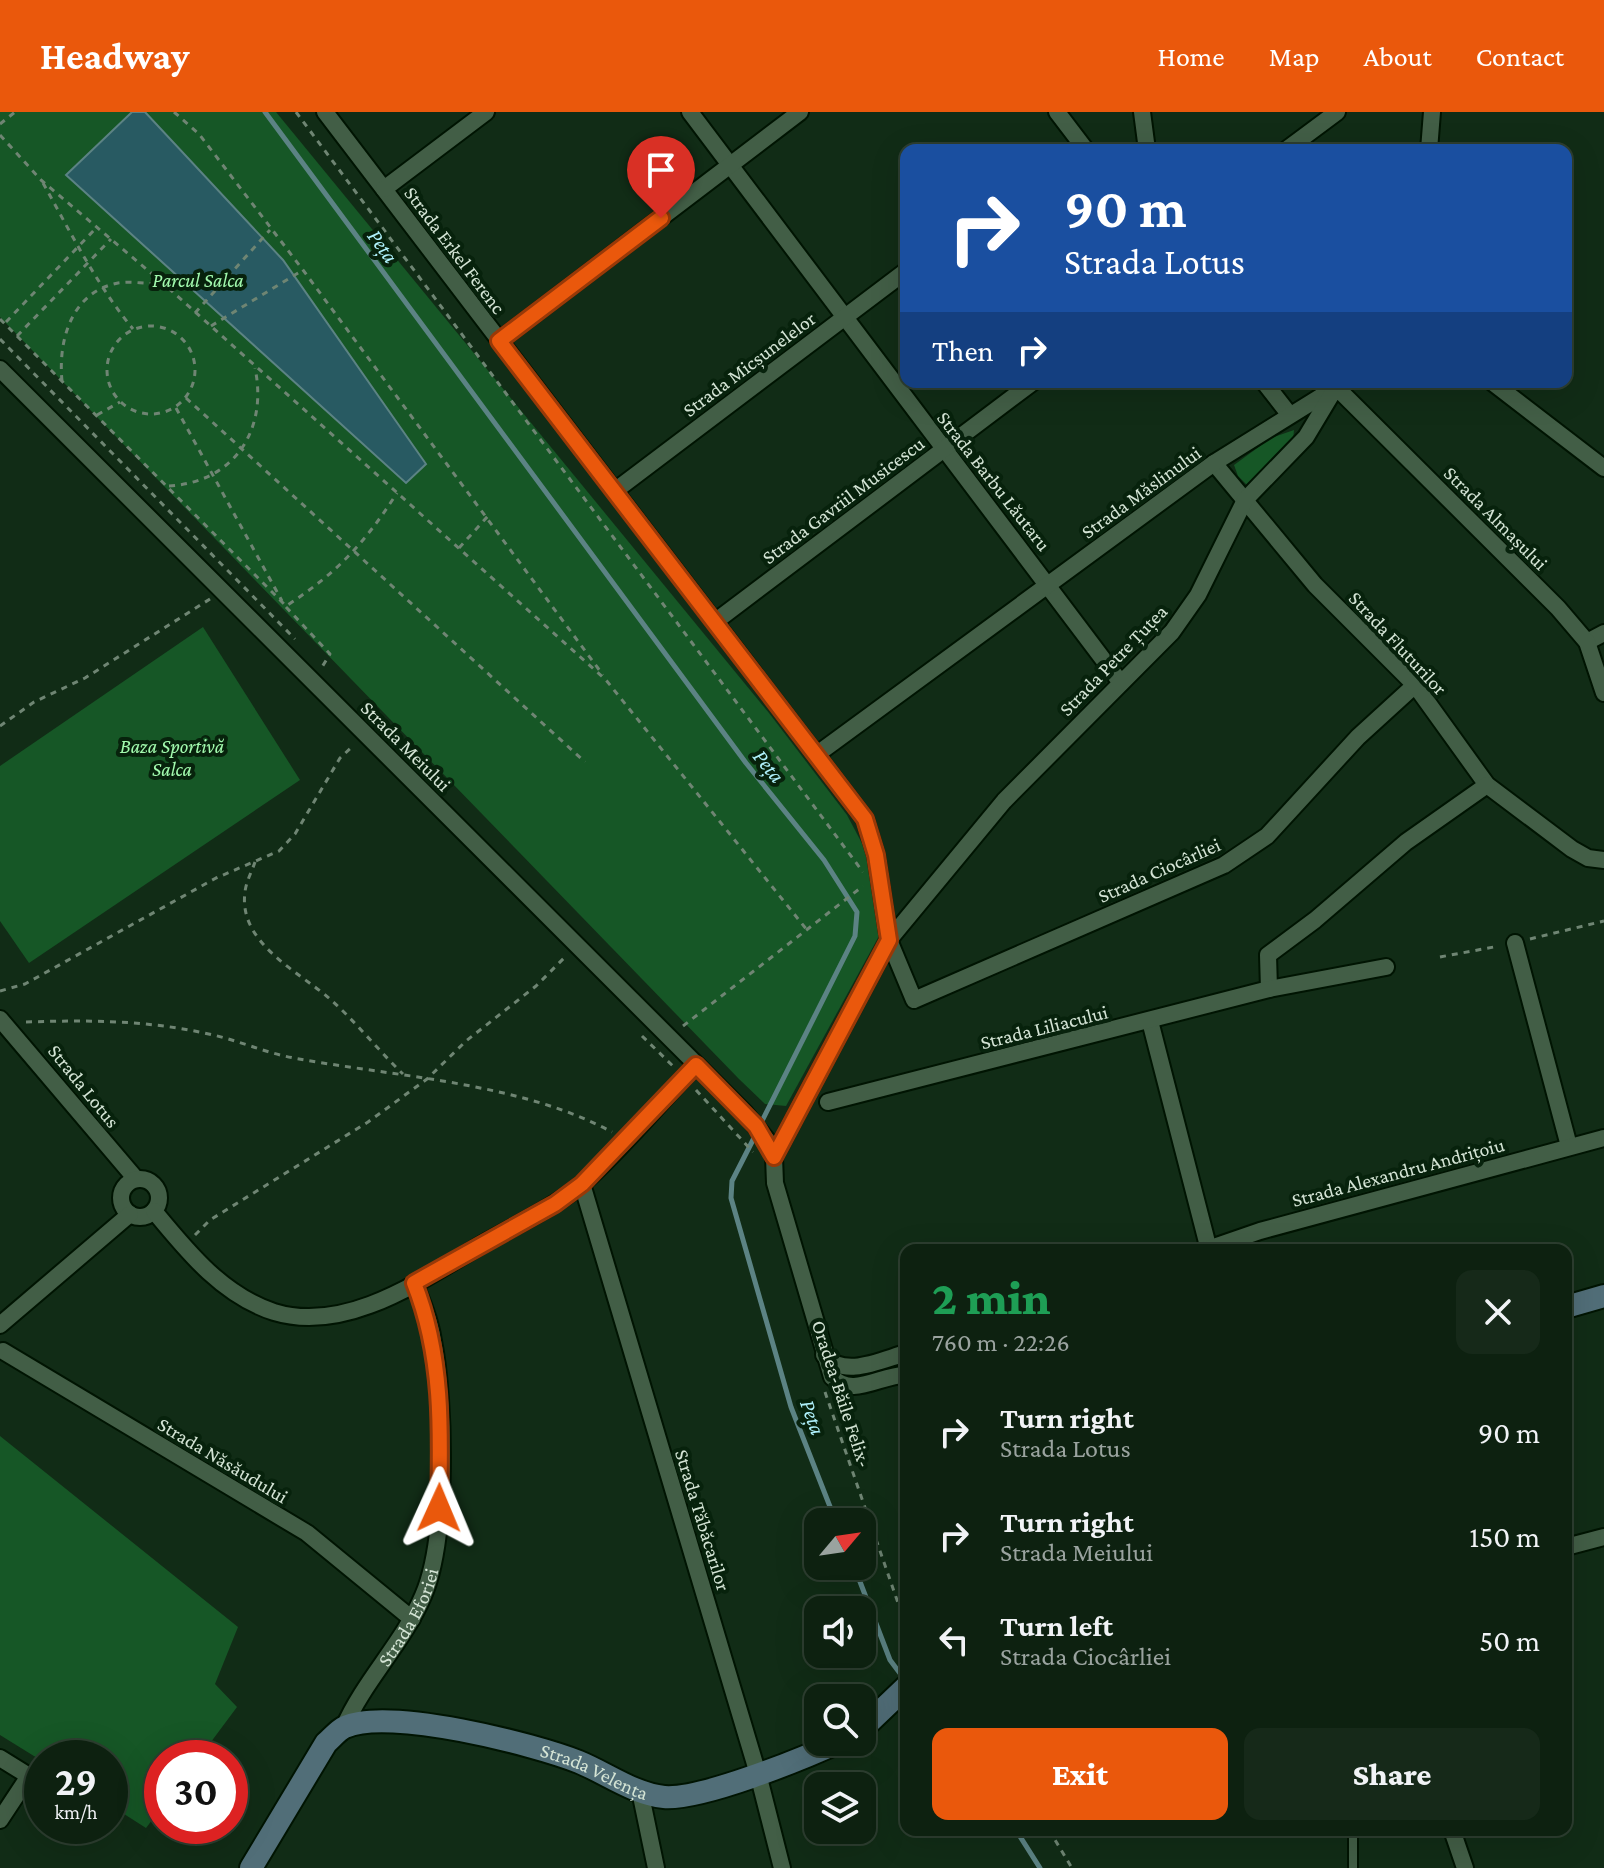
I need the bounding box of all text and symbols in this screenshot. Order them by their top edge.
text: Headway [40,35,190,77]
text: Home [1158,41,1225,72]
text: Map [1269,41,1320,72]
text: About [1364,41,1432,72]
text: Contact [1476,41,1564,72]
pin [627,136,695,218]
icon: arrive [639,148,683,192]
icon: right [932,176,1036,280]
text: 90 m [1064,177,1187,239]
street label: Strada Erkel Ferenc [400,182,510,318]
water label: Peța [361,224,404,269]
text: Strada Lotus [1064,242,1245,282]
park label: Parcul Salca [152,269,244,291]
street label: Strada Micșunelelor [679,307,821,423]
icon: right [1010,328,1054,372]
text: Then [932,334,994,367]
street label: Strada Barbu Lăutaru [933,407,1055,555]
street label: Strada Gavriil Musicescu [758,432,929,568]
street label: Strada Măslinului [1077,441,1205,543]
street label: Strada Almașului [1438,462,1552,576]
street label: Strada Fluturilor [1345,587,1451,699]
street label: Strada Petre Țuțea [1054,600,1173,721]
street label: Strada Meiului [357,697,455,795]
park label: Baza Sportivă Salca [120,735,225,780]
water label: Peța [746,744,790,789]
street label: Strada Ciocârliei [1094,833,1224,907]
street label: Strada Liliacului [978,1001,1110,1053]
street label: Strada Lotus [44,1040,124,1132]
street label: Strada Alexandru Andrițoiu [1289,1133,1508,1213]
button: close [1456,1270,1540,1354]
text: 2 min [932,1271,1051,1324]
street label: Oradea-Băile Felix- [808,1318,876,1470]
text: 760 m · 22:26 [932,1328,1070,1357]
water label: Peța [793,1396,831,1439]
text: Turn right [1000,1401,1134,1434]
icon: right [932,1410,976,1454]
street label: Strada Năsăudului [154,1413,292,1507]
text: 90 m [1478,1416,1540,1449]
text: Strada Lotus [1000,1434,1131,1463]
street label: Strada Tăbăcarilor [671,1447,735,1593]
position arrow [397,1466,481,1550]
text: Turn right [1000,1505,1134,1538]
north arrow [804,1508,876,1580]
map controls [804,1508,876,1844]
icon: right [932,1514,976,1558]
text: 150 m [1469,1520,1540,1553]
text: Strada Meiului [1000,1538,1153,1567]
street label: Strada Eforiei [373,1566,442,1670]
button: sound [804,1596,876,1668]
text: Turn left [1000,1609,1113,1642]
icon: left [932,1618,976,1662]
text: 50 m [1479,1624,1540,1657]
text: Strada Ciocârliei [1000,1642,1171,1671]
button: search [804,1684,876,1756]
button: Exit [932,1728,1228,1820]
button: Share [1244,1728,1540,1820]
street label: Strada Velența [538,1739,651,1804]
speed limit sign: 30 [144,1740,248,1844]
text: 29 [55,1759,97,1804]
button: layers [804,1772,876,1844]
text: km/h [54,1801,98,1823]

